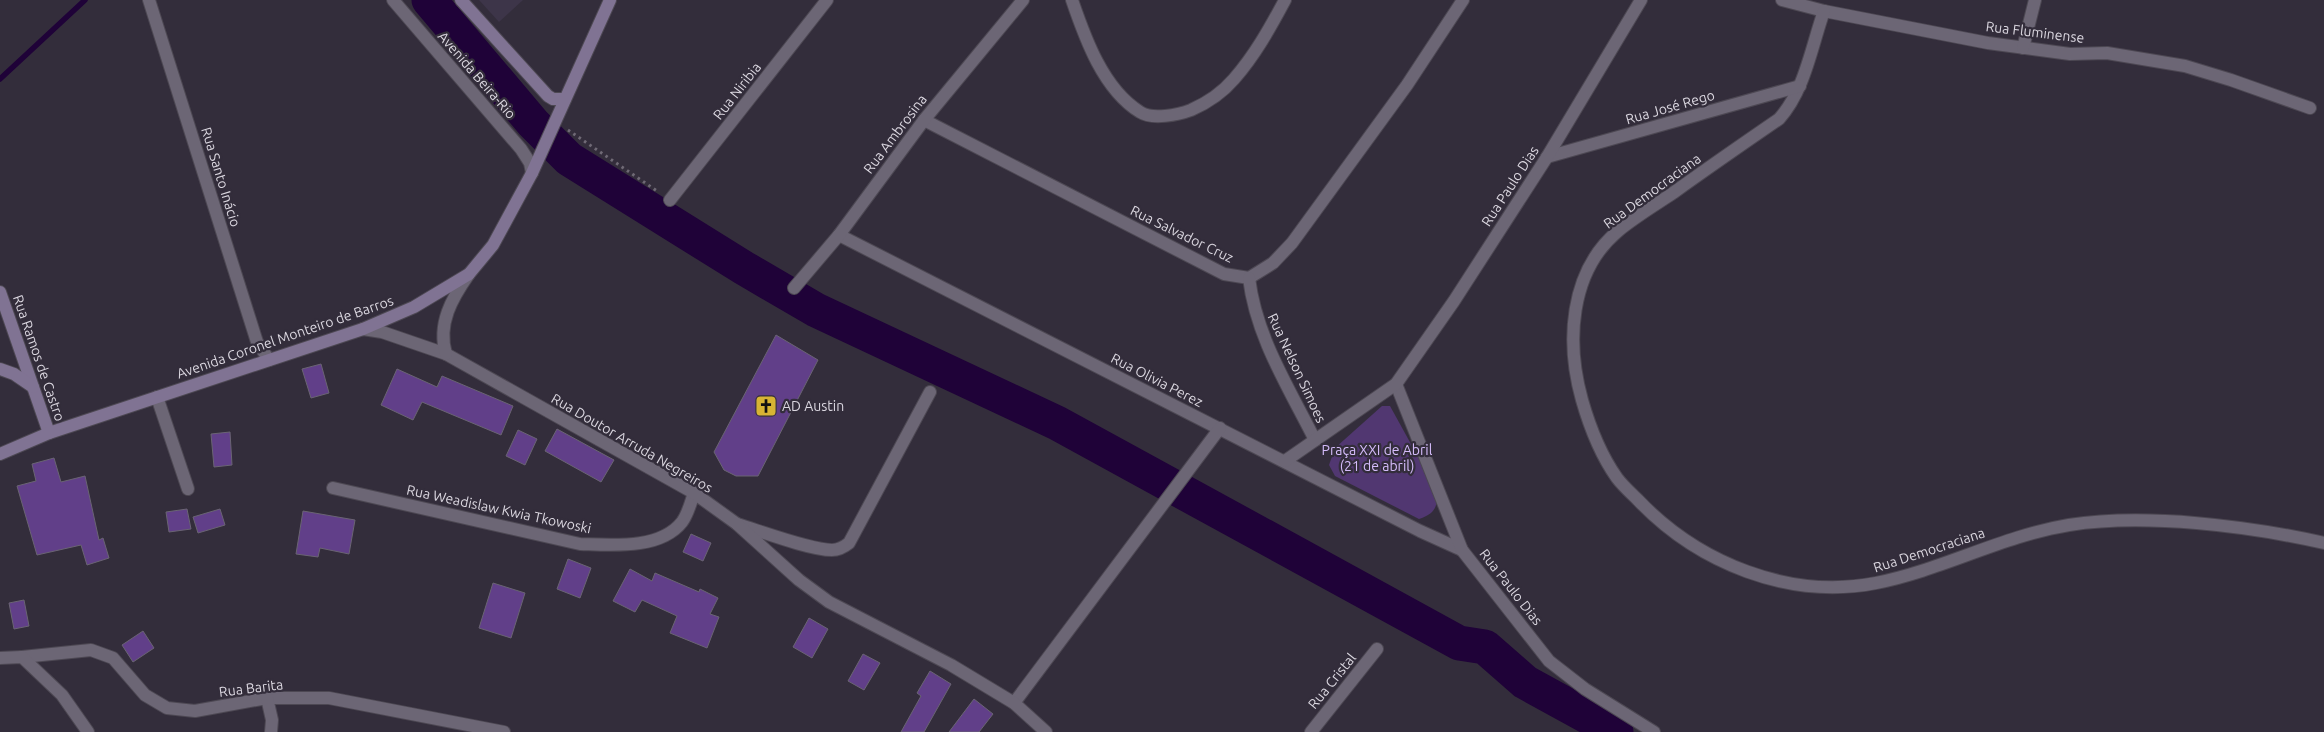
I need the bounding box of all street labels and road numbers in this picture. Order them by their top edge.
street label: Rua Fluminense [1985,18,2085,46]
street label: Avenida Beira-Rio [435,28,519,122]
street label: Rua Niribia [710,59,764,123]
street label: Rua José Rego [1624,87,1716,127]
street label: Rua Ambrosina [860,91,930,177]
street label: Rua Santo Inácio [198,125,244,229]
street label: Rua Paulo Dias [1478,143,1542,229]
street label: Rua Democraciana [1600,150,1704,232]
street label: Rua Salvador Cruz [1128,202,1236,266]
street label: Avenida Coronel Monteiro de Barros [175,292,395,382]
street label: Rua Ramos de Castro [10,293,68,423]
street label: Rua Nelson Simoes [1265,311,1329,425]
street label: Rua Olivia Perez [1108,350,1206,410]
street label: Rua Doutor Arruda Negreiros [549,390,715,496]
street label: Rua Weadislaw Kwia Tkowoski [405,482,593,536]
street label: Rua Democraciana [1871,524,1987,576]
street label: Rua Paulo Dias [1476,546,1546,628]
street label: Rua Cristal [1305,650,1359,712]
street label: Rua Barita [218,676,284,700]

